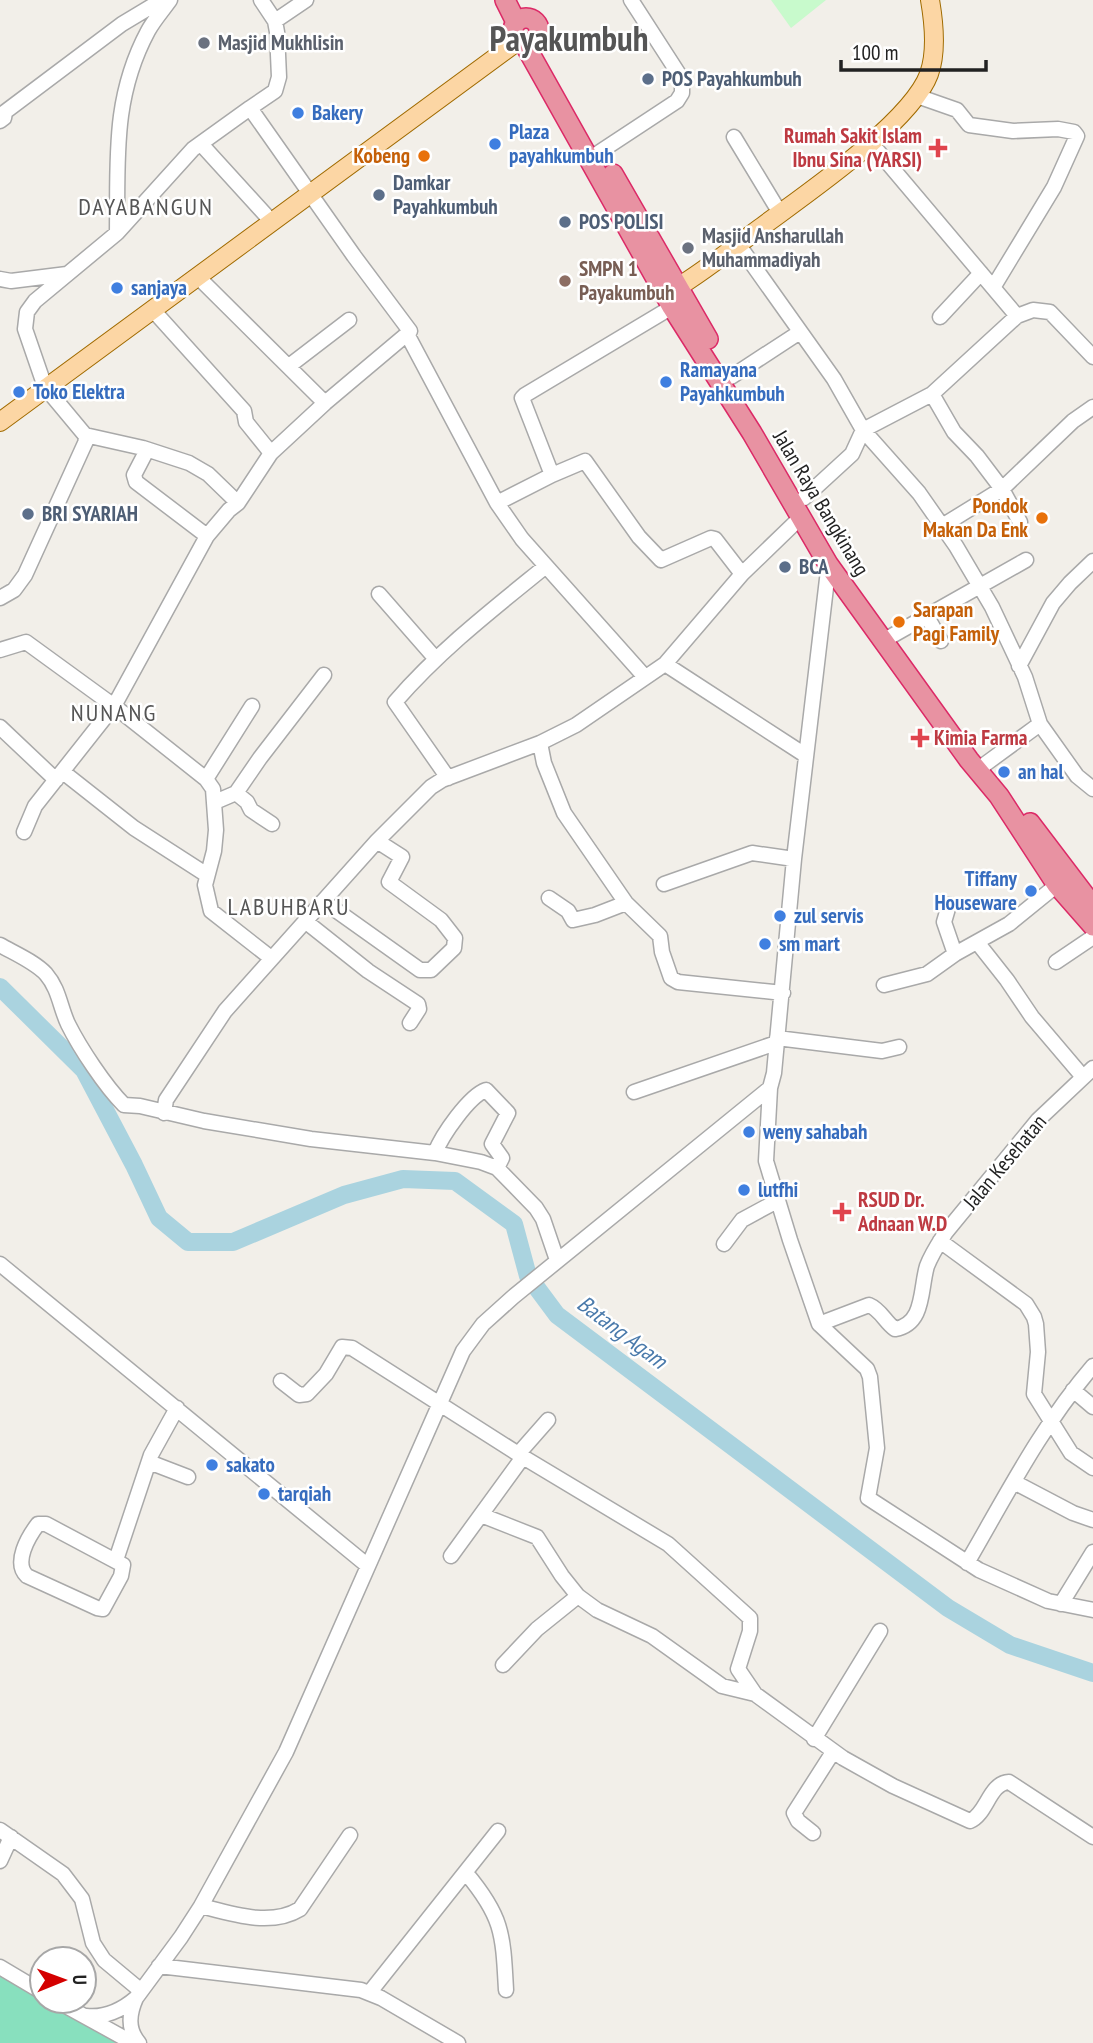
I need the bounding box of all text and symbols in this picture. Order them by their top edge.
district label: Payakumbuh [490,15,648,61]
scale bar [841,28,986,72]
place label: Masjid Mukhlisin [218,29,344,56]
marker: Masjid Mukhlisin [196,35,212,51]
text: 100 m [852,39,898,66]
place label: POS Payahkumbuh [662,65,802,92]
marker: POS Payahkumbuh [640,71,656,87]
place label: Bakery [312,99,364,126]
marker: Bakery [290,105,306,121]
place label: Plaza payahkumbuh [509,118,614,169]
place label: Rumah Sakit Islam Ibnu Sina (YARSI) [784,122,922,173]
marker: Plaza payahkumbuh [487,136,503,152]
marker: Rumah Sakit Islam Ibnu Sina (YARSI) [928,138,948,158]
place label: Kobeng [354,142,410,169]
marker: Kobeng [416,148,432,164]
place label: Damkar Payahkumbuh [393,169,498,220]
marker: Damkar Payahkumbuh [371,187,387,203]
district label: DAYABANGUN [78,191,214,222]
place label: POS POLISI [579,208,664,235]
marker: POS POLISI [557,214,573,230]
place label: Masjid Ansharullah Muhammadiyah [702,222,844,273]
marker: Masjid Ansharullah Muhammadiyah [680,240,696,256]
place label: SMPN 1 Payakumbuh [579,255,674,306]
marker: SMPN 1 Payakumbuh [557,273,573,289]
place label: sanjaya [131,274,187,301]
marker: sanjaya [109,280,125,296]
place label: Ramayana Payahkumbuh [680,356,785,407]
marker: Ramayana Payahkumbuh [658,374,674,390]
place label: Toko Elektra [33,378,125,405]
marker: Toko Elektra [11,384,27,400]
street label: Jalan Raya Bangkinang [767,424,875,580]
place label: Pondok Makan Da Enk [923,492,1028,543]
place label: BRI SYARIAH [42,500,138,527]
marker: BRI SYARIAH [20,506,36,522]
marker: Pondok Makan Da Enk [1034,510,1050,526]
place label: BCA [799,553,829,580]
marker: BCA [777,559,793,575]
place label: Sarapan Pagi Family [913,596,1000,647]
marker: Sarapan Pagi Family [891,614,907,630]
district label: NUNANG [71,697,157,728]
place label: Kimia Farma [934,724,1028,751]
marker: Kimia Farma [912,730,928,746]
place label: an hal [1018,758,1065,785]
marker: an hal [996,764,1012,780]
place label: Tiffany Houseware [934,865,1018,916]
marker: Tiffany Houseware [1023,883,1039,899]
district label: LABUHBARU [228,891,350,922]
place label: zul servis [794,902,864,929]
marker: zul servis [772,908,788,924]
place label: sm mart [779,930,840,957]
marker: sm mart [757,936,773,952]
street label: Jalan Kesehatan [957,1109,1052,1215]
place label: weny sahabah [762,1118,867,1145]
marker: weny sahabah [741,1124,757,1140]
place label: lutfhi [758,1176,798,1203]
marker: lutfhi [736,1182,752,1198]
place label: RSUD Dr. Adnaan W.D [857,1186,947,1237]
marker: RSUD Dr. Adnaan W.D [832,1202,852,1222]
water label: Batang Agam [572,1289,674,1376]
place label: sakato [226,1451,275,1478]
marker: sakato [204,1457,220,1473]
place label: tarqiah [278,1480,331,1507]
marker: tarqiah [256,1486,272,1502]
north arrow [28,1945,98,2015]
text: U [68,1975,92,1985]

